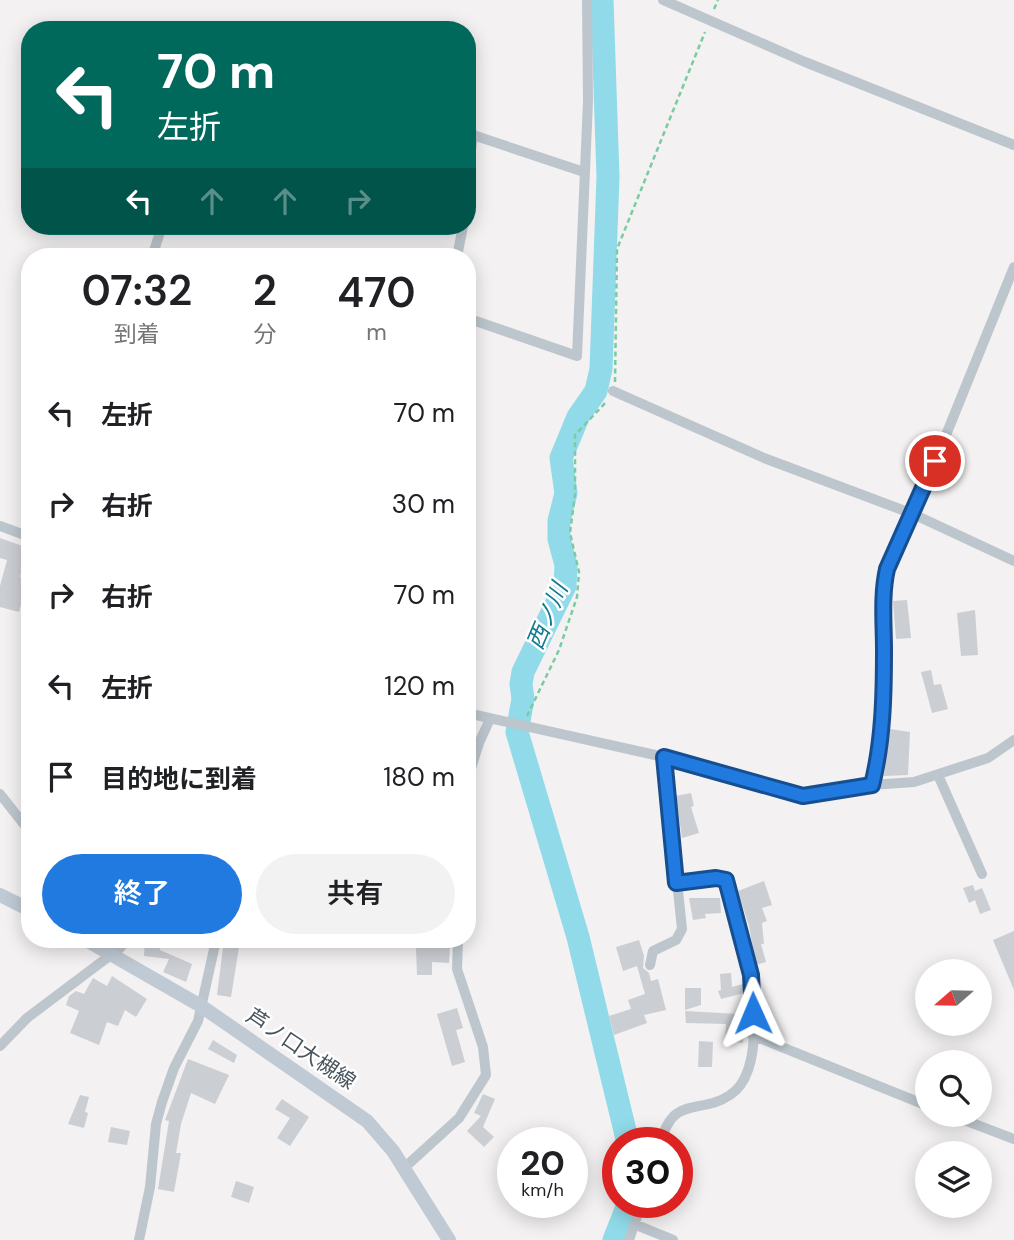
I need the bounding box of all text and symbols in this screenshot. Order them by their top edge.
text: 70 m [157,39,275,103]
icon: left [42,49,133,140]
text: 左折 [157,106,221,148]
icon: left [120,182,158,220]
icon: ahead [193,182,231,220]
icon: ahead [266,182,304,220]
icon: right [339,182,377,220]
text: 07:32 [81,263,192,318]
text: 2 [253,263,277,318]
text: 470 [337,265,416,320]
text: m [366,317,387,347]
text: 到着 [114,319,160,349]
text: 分 [253,319,276,349]
icon: left [42,394,80,432]
text: 70 m [394,396,455,430]
text: 左折 [101,398,153,432]
pin [905,431,965,491]
icon: arrive [916,442,954,480]
icon: right [42,485,80,523]
text: 30 m [392,487,455,521]
text: 右折 [101,489,153,523]
icon: right [42,576,80,614]
water label: 西ノ川 [520,576,575,654]
text: 70 m [394,578,455,612]
text: 右折 [101,580,153,614]
icon: left [42,667,80,705]
text: 120 m [384,669,455,703]
text: 左折 [101,671,153,705]
icon: arrive [42,758,80,796]
text: 180 m [383,760,455,794]
text: 目的地に到着 [101,762,257,796]
button: 終了 [42,854,242,934]
button: 共有 [256,854,455,934]
north arrow [915,959,992,1036]
map controls [915,959,992,1218]
position arrow [716,976,790,1050]
street label: 芦ノ口大槻線 [241,1002,361,1096]
button: search [915,1050,992,1127]
speed limit sign: 30 [602,1127,693,1218]
text: 20 [520,1140,565,1186]
button: layers [915,1141,992,1218]
text: km/h [521,1178,564,1202]

